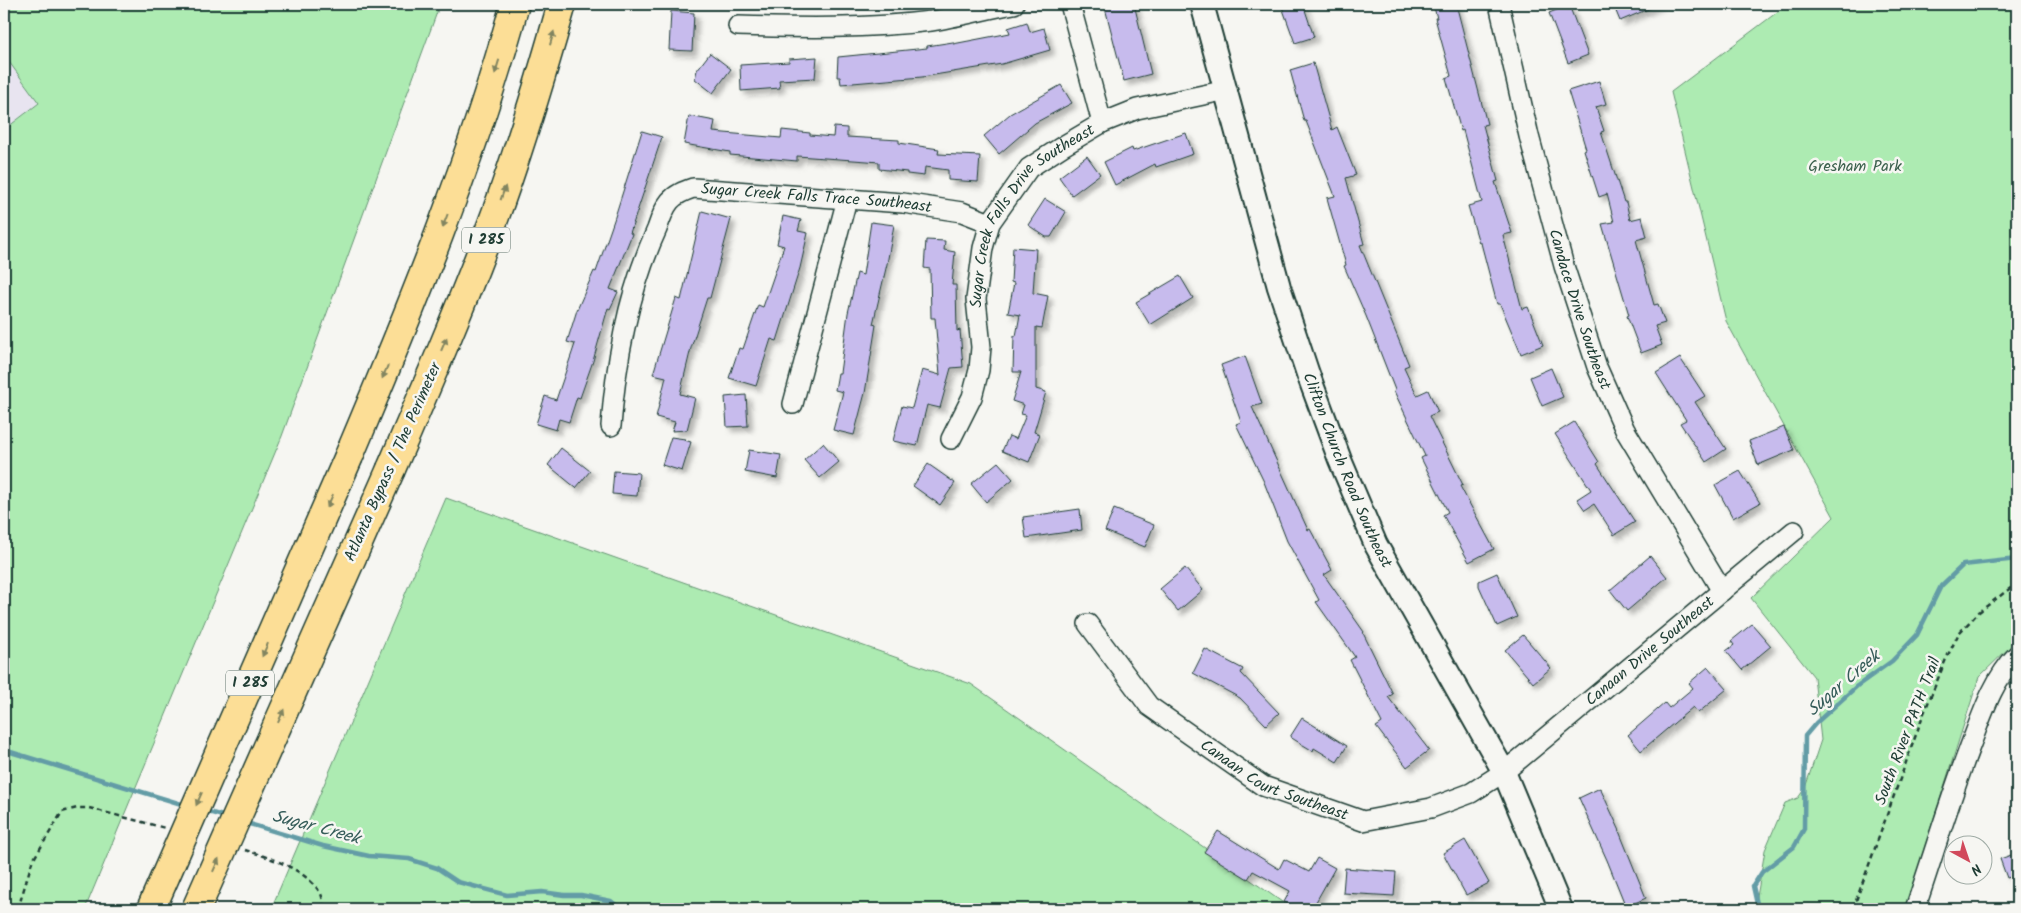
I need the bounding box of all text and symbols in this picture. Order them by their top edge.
one-way arrow [549,30,557,45]
one-way arrow [493,60,500,75]
street label: Sugar Creek Falls Drive Southeast [964,117,1100,309]
park label: Gresham Park [1808,154,1902,179]
street label: Sugar Creek Falls Trace Southeast [700,176,934,220]
one-way arrow [500,185,507,200]
one-way arrow [441,214,449,229]
street label: Candace Drive Southeast [1542,226,1618,394]
road number: I 285 [462,228,510,252]
one-way arrow [441,337,449,351]
street label: Atlanta Bypass / The Perimeter [338,357,449,565]
one-way arrow [380,365,388,379]
street label: Clifton Church Road Southeast [1296,369,1399,573]
one-way arrow [325,494,333,508]
street label: Canaan Drive Southeast [1580,589,1720,712]
water label: Sugar Creek [1801,642,1889,724]
one-way arrow [260,643,268,657]
street label: South River PATH Trail [1868,653,1948,809]
road number: I 285 [226,670,274,696]
one-way arrow [278,709,286,723]
street label: Canaan Court Southeast [1195,733,1352,828]
one-way arrow [195,792,203,806]
water label: Sugar Creek [269,802,366,854]
north arrow [1944,836,1994,886]
one-way arrow [212,858,220,872]
text: N [1965,858,1986,881]

